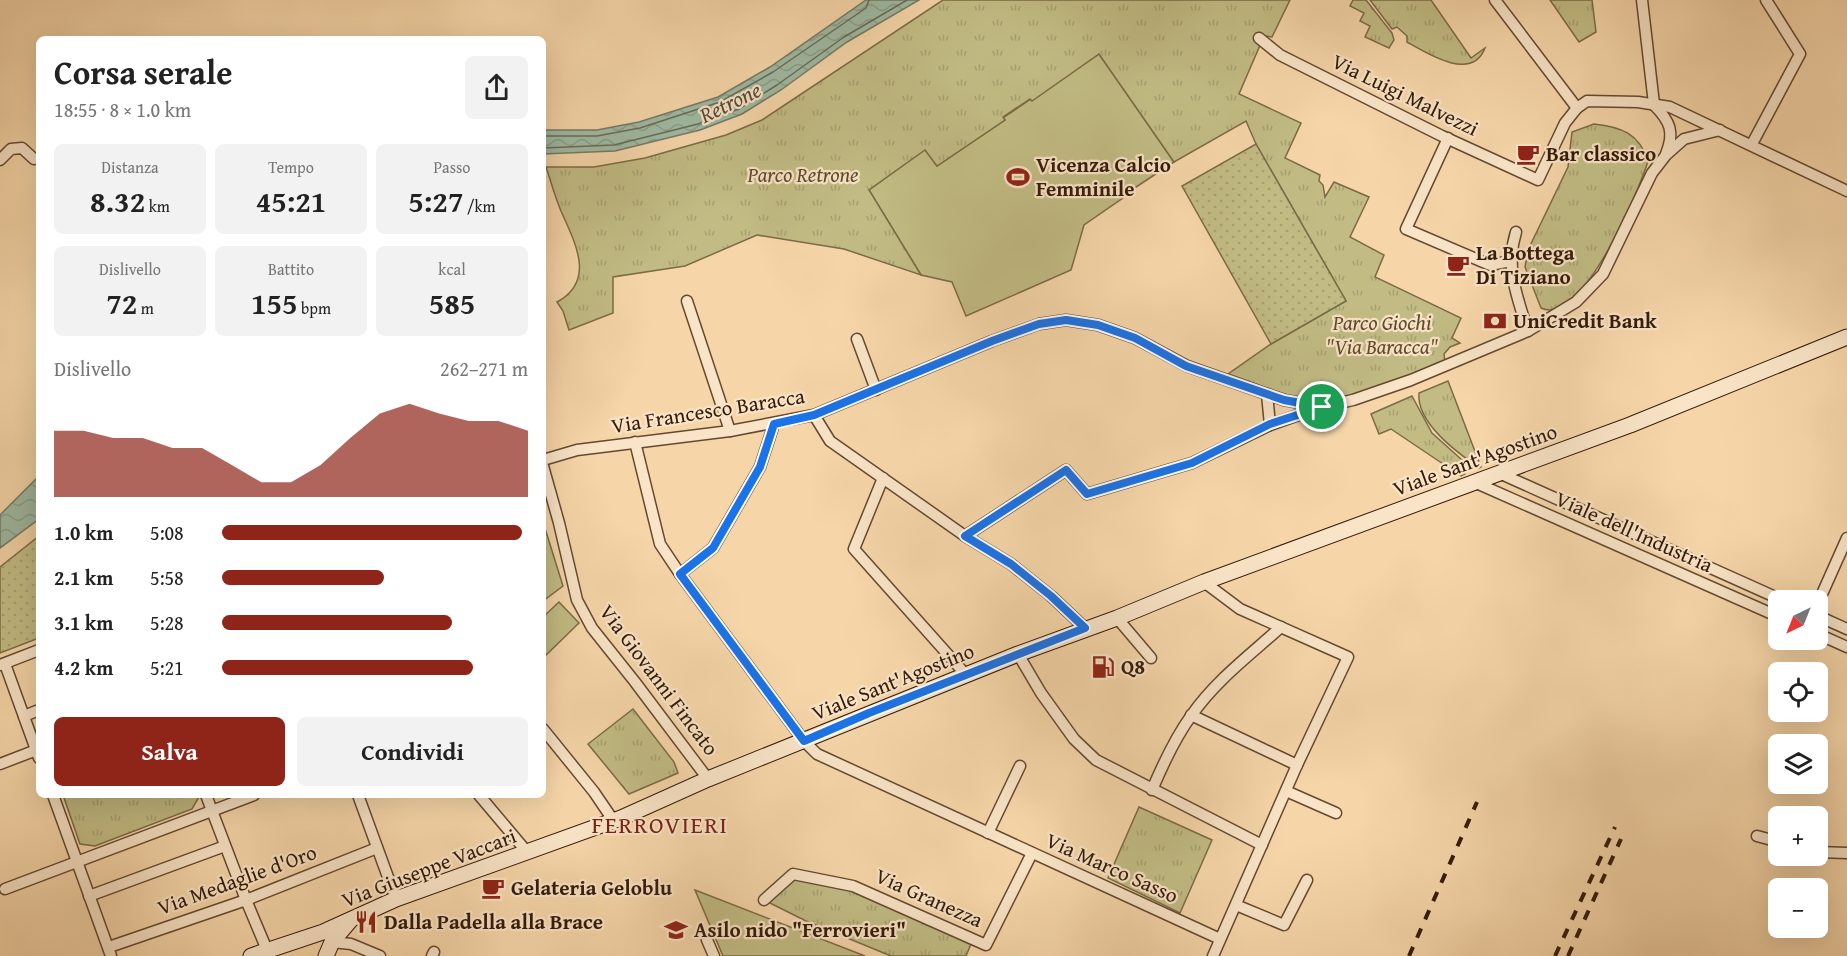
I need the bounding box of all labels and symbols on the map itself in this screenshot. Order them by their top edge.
street label: Via Luigi Malvezzi [1327,46,1484,144]
water label: Retrone [693,73,766,131]
place label: Bar classico [1546,138,1656,169]
cafe icon: Bar classico [1515,141,1541,167]
place label: Vicenza Calcio Femminile [1036,149,1171,204]
park label: Parco Retrone [746,159,859,190]
sports icon: Vicenza Calcio Femminile [1005,164,1031,190]
place label: La Bottega Di Tiziano [1476,237,1575,292]
cafe icon: La Bottega Di Tiziano [1445,252,1471,278]
place label: UniCredit Bank [1513,305,1658,336]
park label: Parco Giochi "Via Baracca" [1326,307,1439,362]
bank icon: UniCredit Bank [1482,308,1508,334]
street label: Via Francesco Baracca [609,380,807,441]
pin [1296,381,1347,432]
street label: Viale Sant'Agostino [1388,415,1561,504]
street label: Viale dell'Industria [1551,483,1718,580]
north arrow [1768,590,1828,650]
street label: Via Giovanni Fincato [592,598,727,762]
street label: Viale Sant'Agostino [807,635,979,728]
place label: Q8 [1121,651,1145,682]
fuel station icon: Q8 [1090,654,1116,680]
district label: FERROVIERI [592,807,728,842]
street label: Via Giuseppe Vaccari [337,820,521,915]
street label: Via Marco Sasso [1041,825,1183,911]
street label: Via Medaglie d'Oro [153,836,321,923]
street label: Via Granezza [870,860,988,935]
place label: Gelateria Geloblu [511,872,672,903]
cafe icon: Gelateria Geloblu [480,875,506,901]
place label: Dalla Padella alla Brace [384,906,603,937]
restaurant icon: Dalla Padella alla Brace [353,909,379,935]
place label: Asilo nido "Ferrovieri" [694,914,906,945]
school or university icon: Asilo nido "Ferrovieri" [663,917,689,943]

